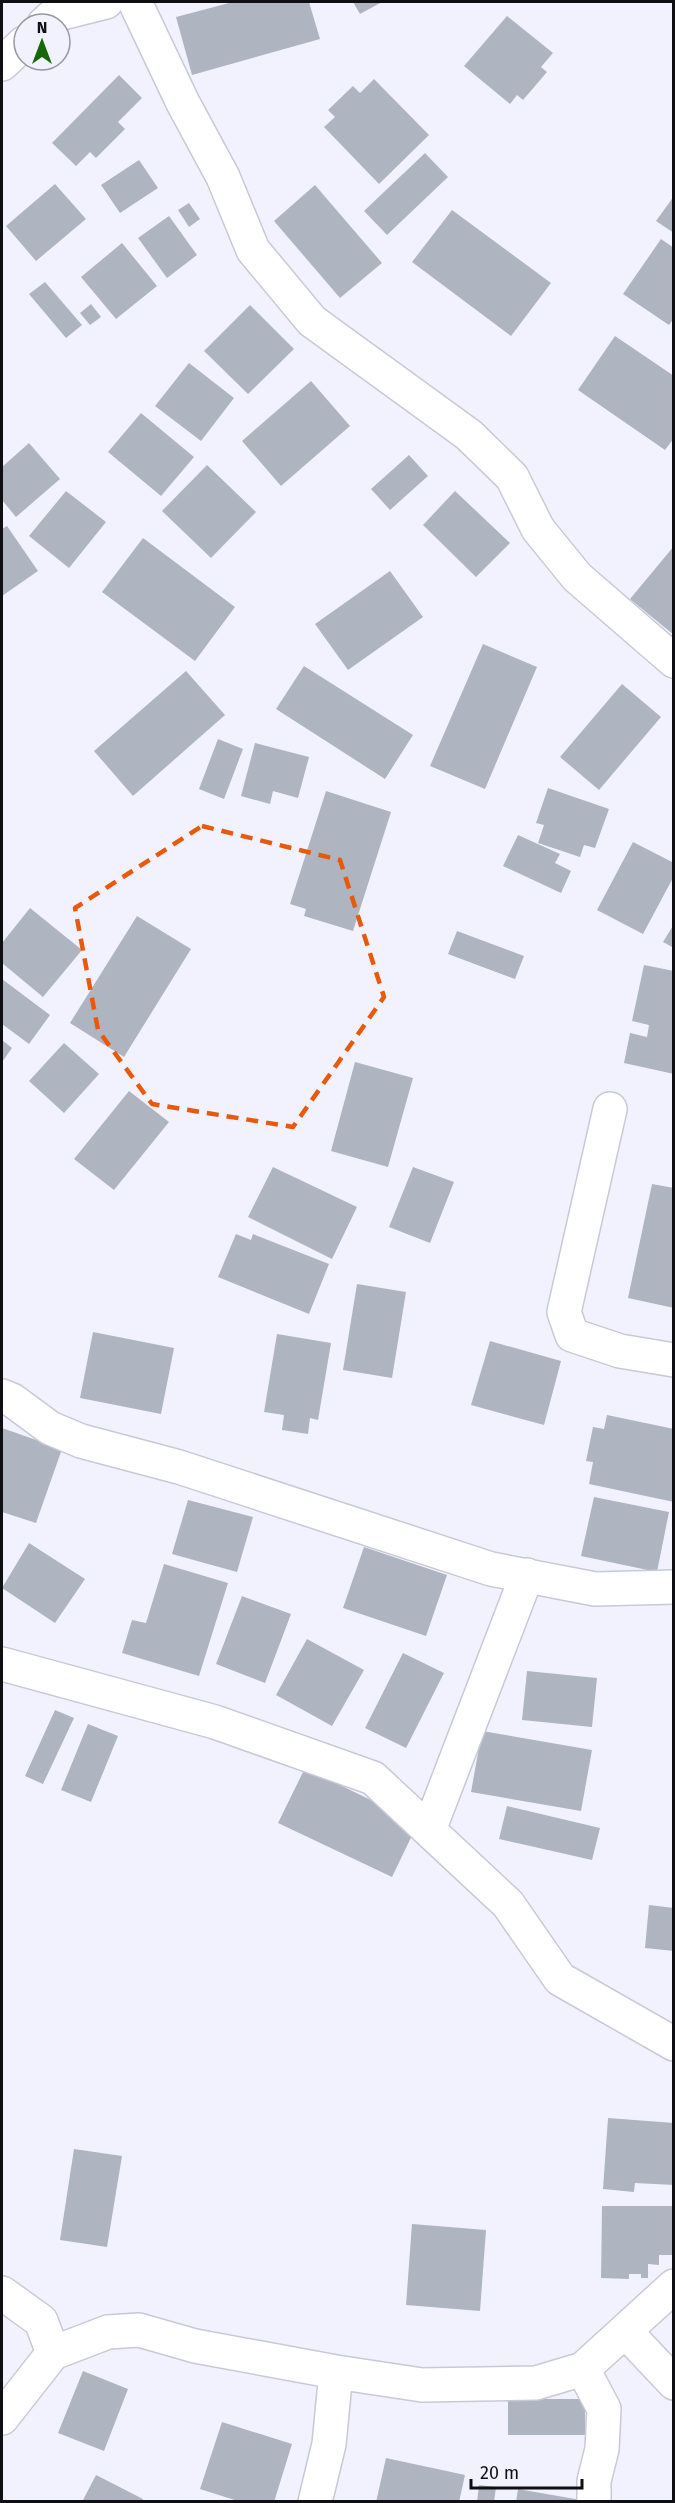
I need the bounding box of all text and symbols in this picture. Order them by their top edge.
north arrow [12,12,72,72]
text: N [37,18,47,37]
scale bar [471,2452,582,2490]
text: 20 m [480,2462,519,2484]

